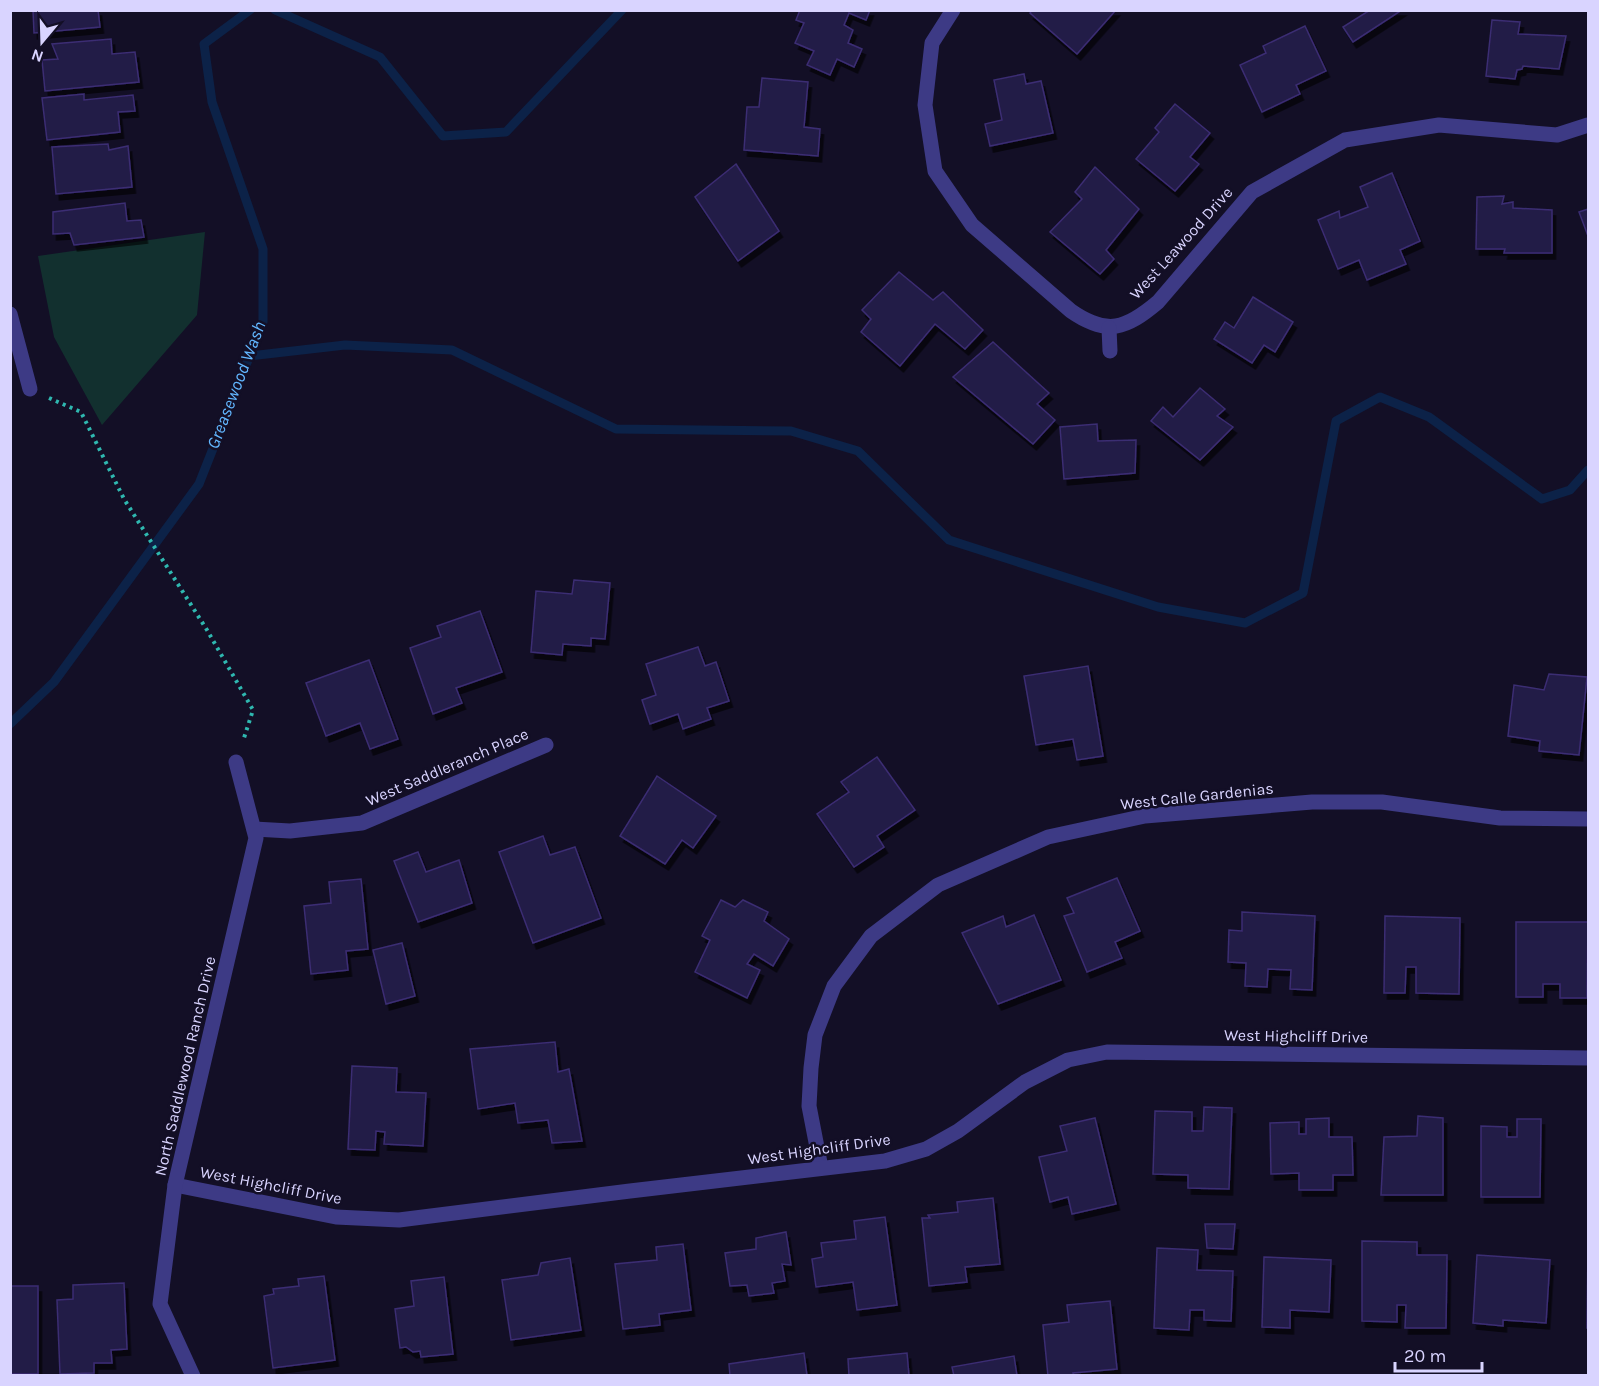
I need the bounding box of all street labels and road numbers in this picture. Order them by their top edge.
street label: West Leawood Drive [1126,183,1236,303]
street label: West Saddleranch Place [363,724,531,810]
street label: West Calle Gardenias [1119,779,1275,813]
street label: North Saddlewood Ranch Drive [150,954,220,1178]
street label: West Highcliff Drive [1224,1025,1368,1047]
street label: West Highcliff Drive [746,1130,892,1168]
street label: West Highcliff Drive [199,1162,343,1208]

